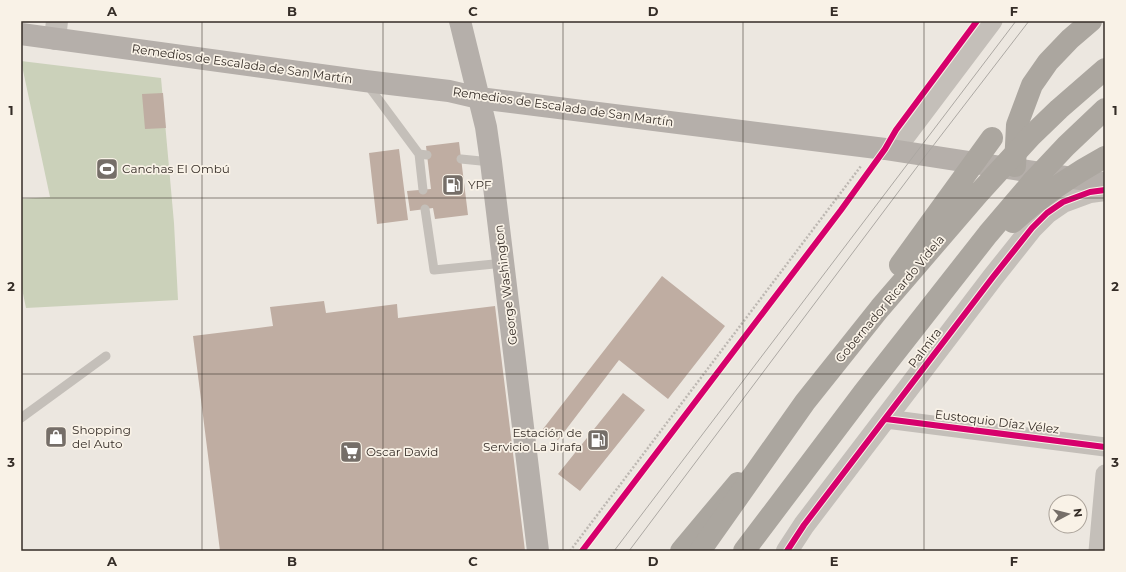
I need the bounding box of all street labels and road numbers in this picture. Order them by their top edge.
street label: Remedios de Escalada de San Martín [131,41,353,86]
street label: Remedios de Escalada de San Martín [452,84,674,129]
street label: George Washington [491,224,520,346]
street label: Gobernador Ricardo Videla [832,232,947,366]
street label: Palmira [905,325,944,371]
street label: Eustoquio Díaz Vélez [934,406,1060,437]

